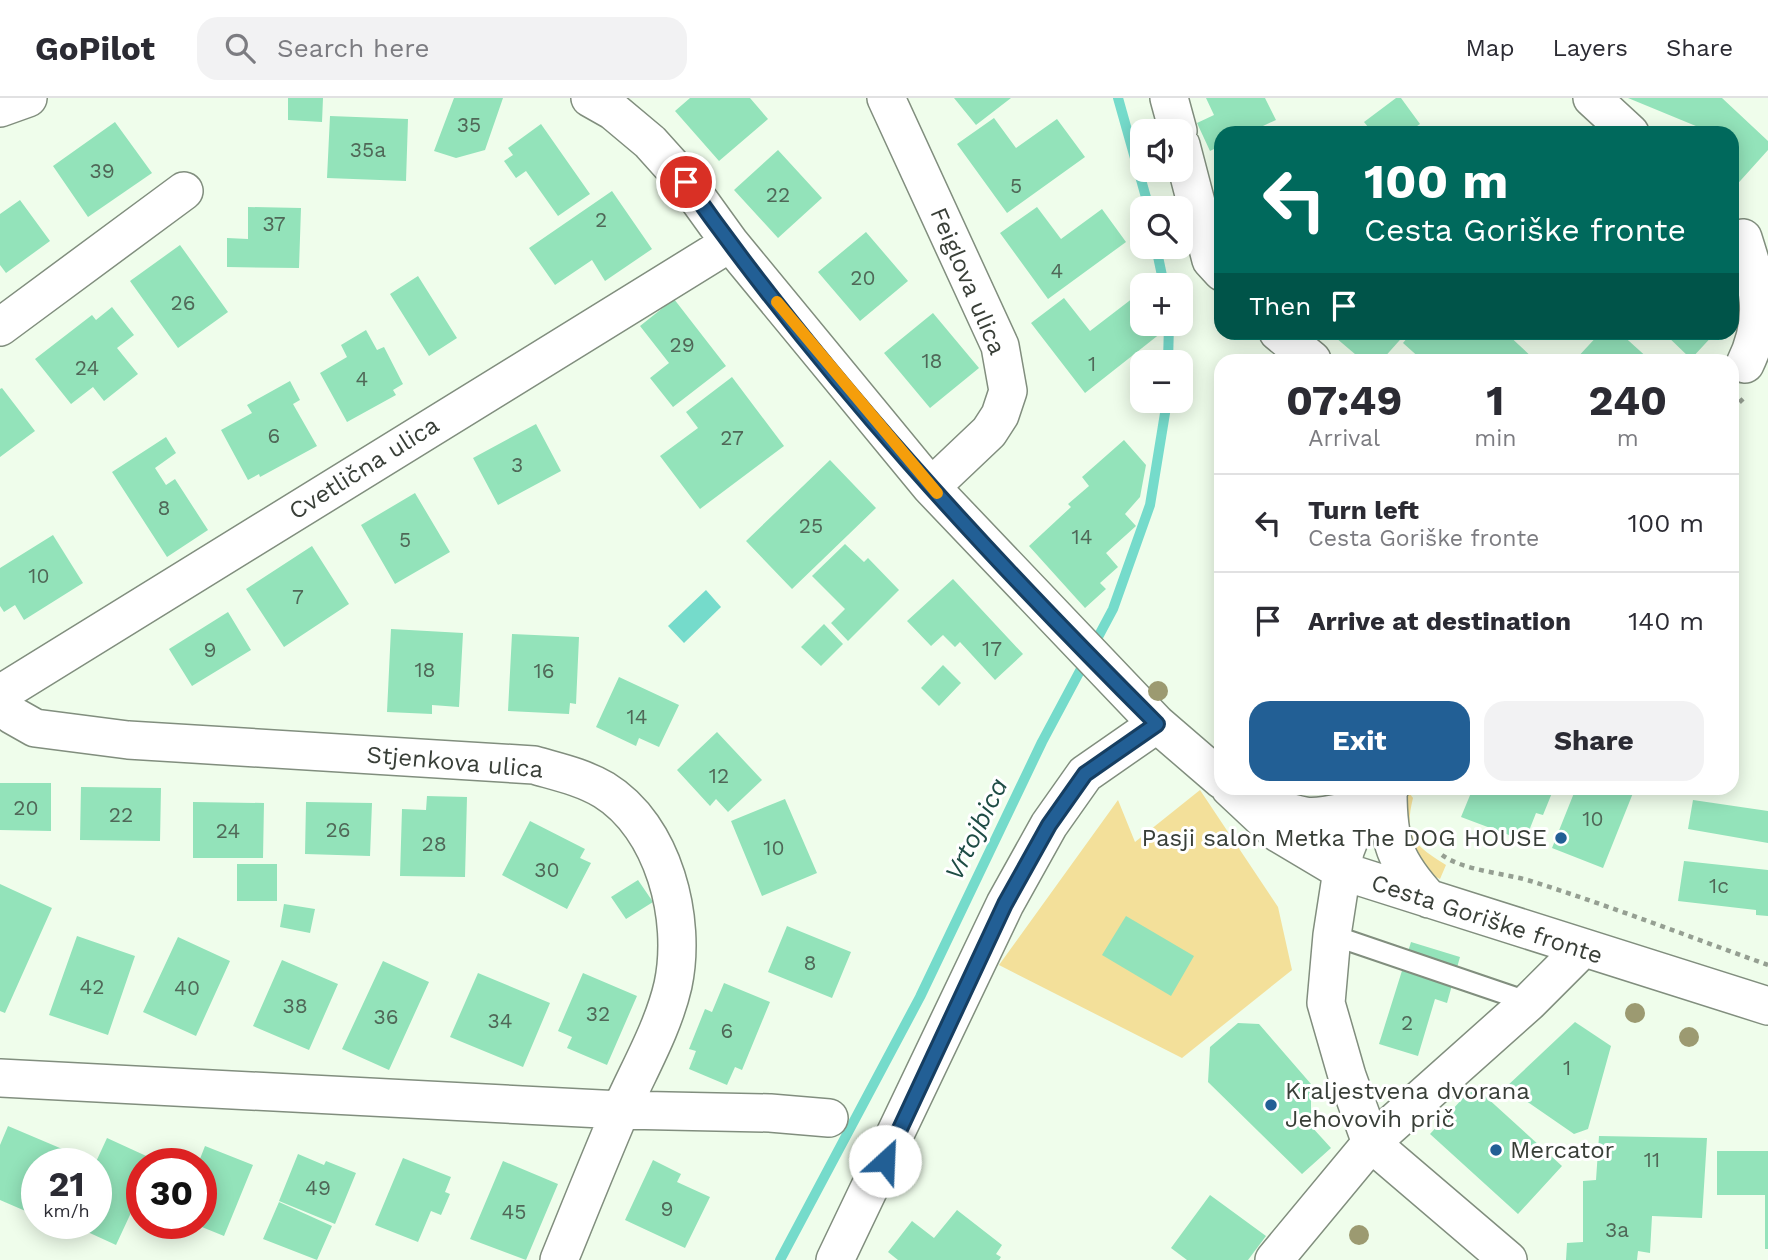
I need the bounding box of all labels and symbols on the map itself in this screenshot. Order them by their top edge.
house number: 35 [457,112,481,137]
house number: 35a [350,137,386,162]
pin [656,152,716,212]
house number: 39 [89,158,115,183]
house number: 5 [1010,173,1022,198]
house number: 22 [766,182,790,207]
street label: Feiglova ulica [924,203,1012,359]
house number: 2 [595,207,607,232]
house number: 37 [262,211,286,236]
house number: 4 [1051,258,1063,283]
house number: 20 [850,265,876,290]
house number: 26 [170,290,196,315]
house number: 29 [669,332,695,357]
house number: 18 [921,348,943,373]
house number: 1 [1088,351,1096,376]
house number: 24 [75,355,99,380]
house number: 4 [356,366,368,391]
street label: Cvetlična ulica [284,411,444,525]
house number: 6 [268,423,280,448]
house number: 27 [720,425,744,450]
house number: 3 [511,452,523,477]
house number: 8 [158,495,170,520]
house number: 25 [799,513,823,538]
house number: 14 [1071,524,1093,549]
house number: 5 [399,527,411,552]
house number: 10 [28,563,50,588]
house number: 7 [292,584,304,609]
house number: 17 [982,636,1002,661]
house number: 9 [204,637,216,662]
house number: 18 [414,657,436,682]
house number: 16 [534,658,554,683]
house number: 14 [626,704,648,729]
street label: Stjenkova ulica [366,740,544,784]
house number: 12 [709,763,729,788]
water label: Vrtojbica [938,773,1014,885]
house number: 20 [13,795,39,820]
house number: 22 [109,802,133,827]
house number: 10 [1582,806,1604,831]
house number: 26 [325,817,351,842]
house number: 24 [216,818,240,843]
place label: Pasji salon Metka The DOG HOUSE [1141,824,1547,852]
marker: Pasji salon Metka The DOG HOUSE [1553,830,1569,846]
house number: 28 [421,831,447,856]
house number: 10 [763,835,785,860]
house number: 30 [534,857,560,882]
street label: Cesta Goriške fronte [1368,868,1606,970]
house number: 1c [1709,873,1729,898]
house number: 8 [804,950,816,975]
house number: 42 [79,974,105,999]
house number: 40 [174,975,200,1000]
house number: 38 [282,993,308,1018]
house number: 32 [586,1001,610,1026]
house number: 36 [373,1004,399,1029]
house number: 34 [487,1008,513,1033]
house number: 2 [1401,1010,1413,1035]
house number: 6 [721,1018,733,1043]
house number: 1 [1563,1055,1571,1080]
place label: Kraljestvena dvorana Jehovovih prič [1285,1077,1530,1133]
marker: Kraljestvena dvorana Jehovovih prič [1263,1097,1279,1113]
position arrow [848,1124,922,1198]
place label: Mercator [1510,1136,1615,1164]
marker: Mercator [1488,1142,1504,1158]
house number: 11 [1644,1147,1660,1172]
speed limit sign: 30 [126,1148,217,1239]
house number: 49 [305,1175,331,1200]
house number: 9 [661,1196,673,1221]
house number: 45 [501,1199,527,1224]
house number: 3a [1605,1217,1629,1242]

